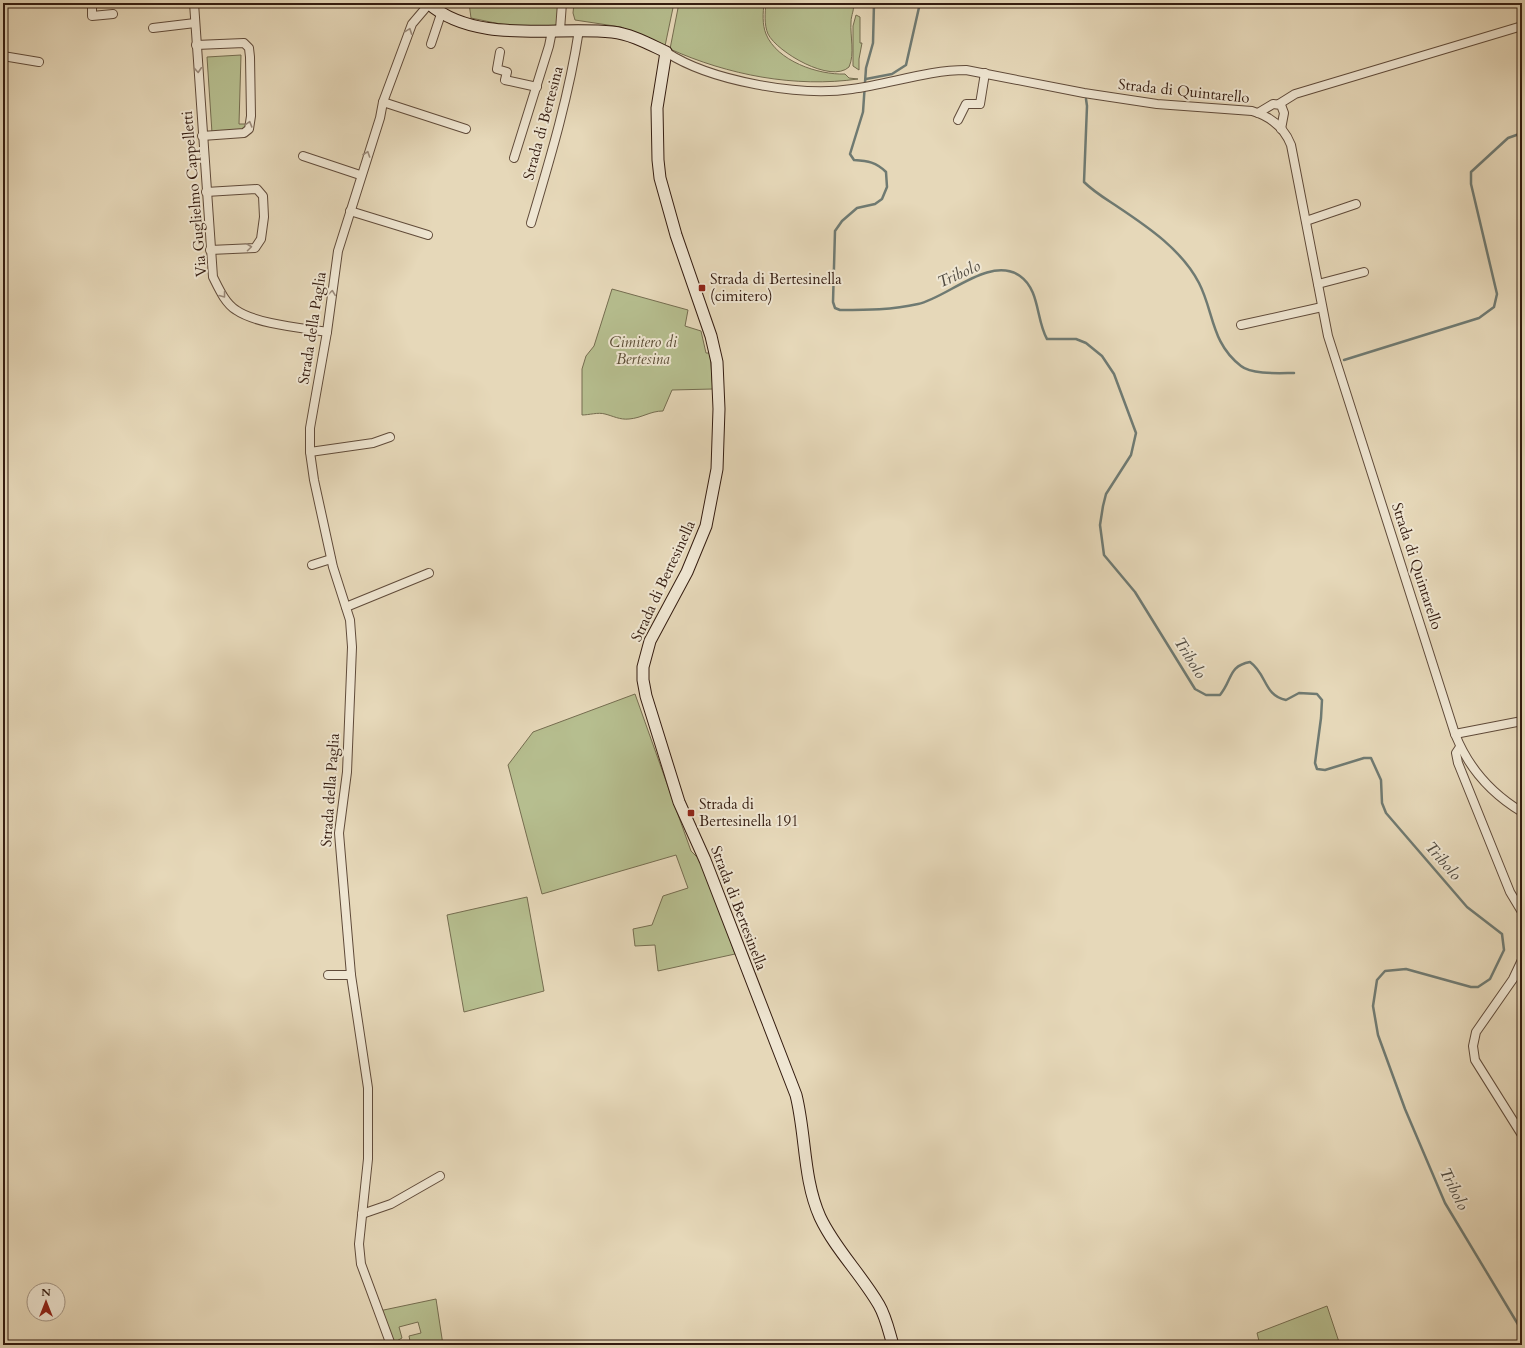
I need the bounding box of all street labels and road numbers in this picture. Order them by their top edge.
street label: Strada di Bertesina [518,63,568,182]
street label: Strada di Quintarello [1117,74,1251,108]
street label: Via Guglielmo Cappelletti [177,110,211,278]
street label: Strada della Paglia [293,270,331,386]
street label: Strada di Quintarello [1387,500,1447,632]
street label: Strada di Bertesinella [626,517,700,645]
street label: Strada della Paglia [316,732,344,848]
street label: Strada di Bertesinella [706,843,772,974]

